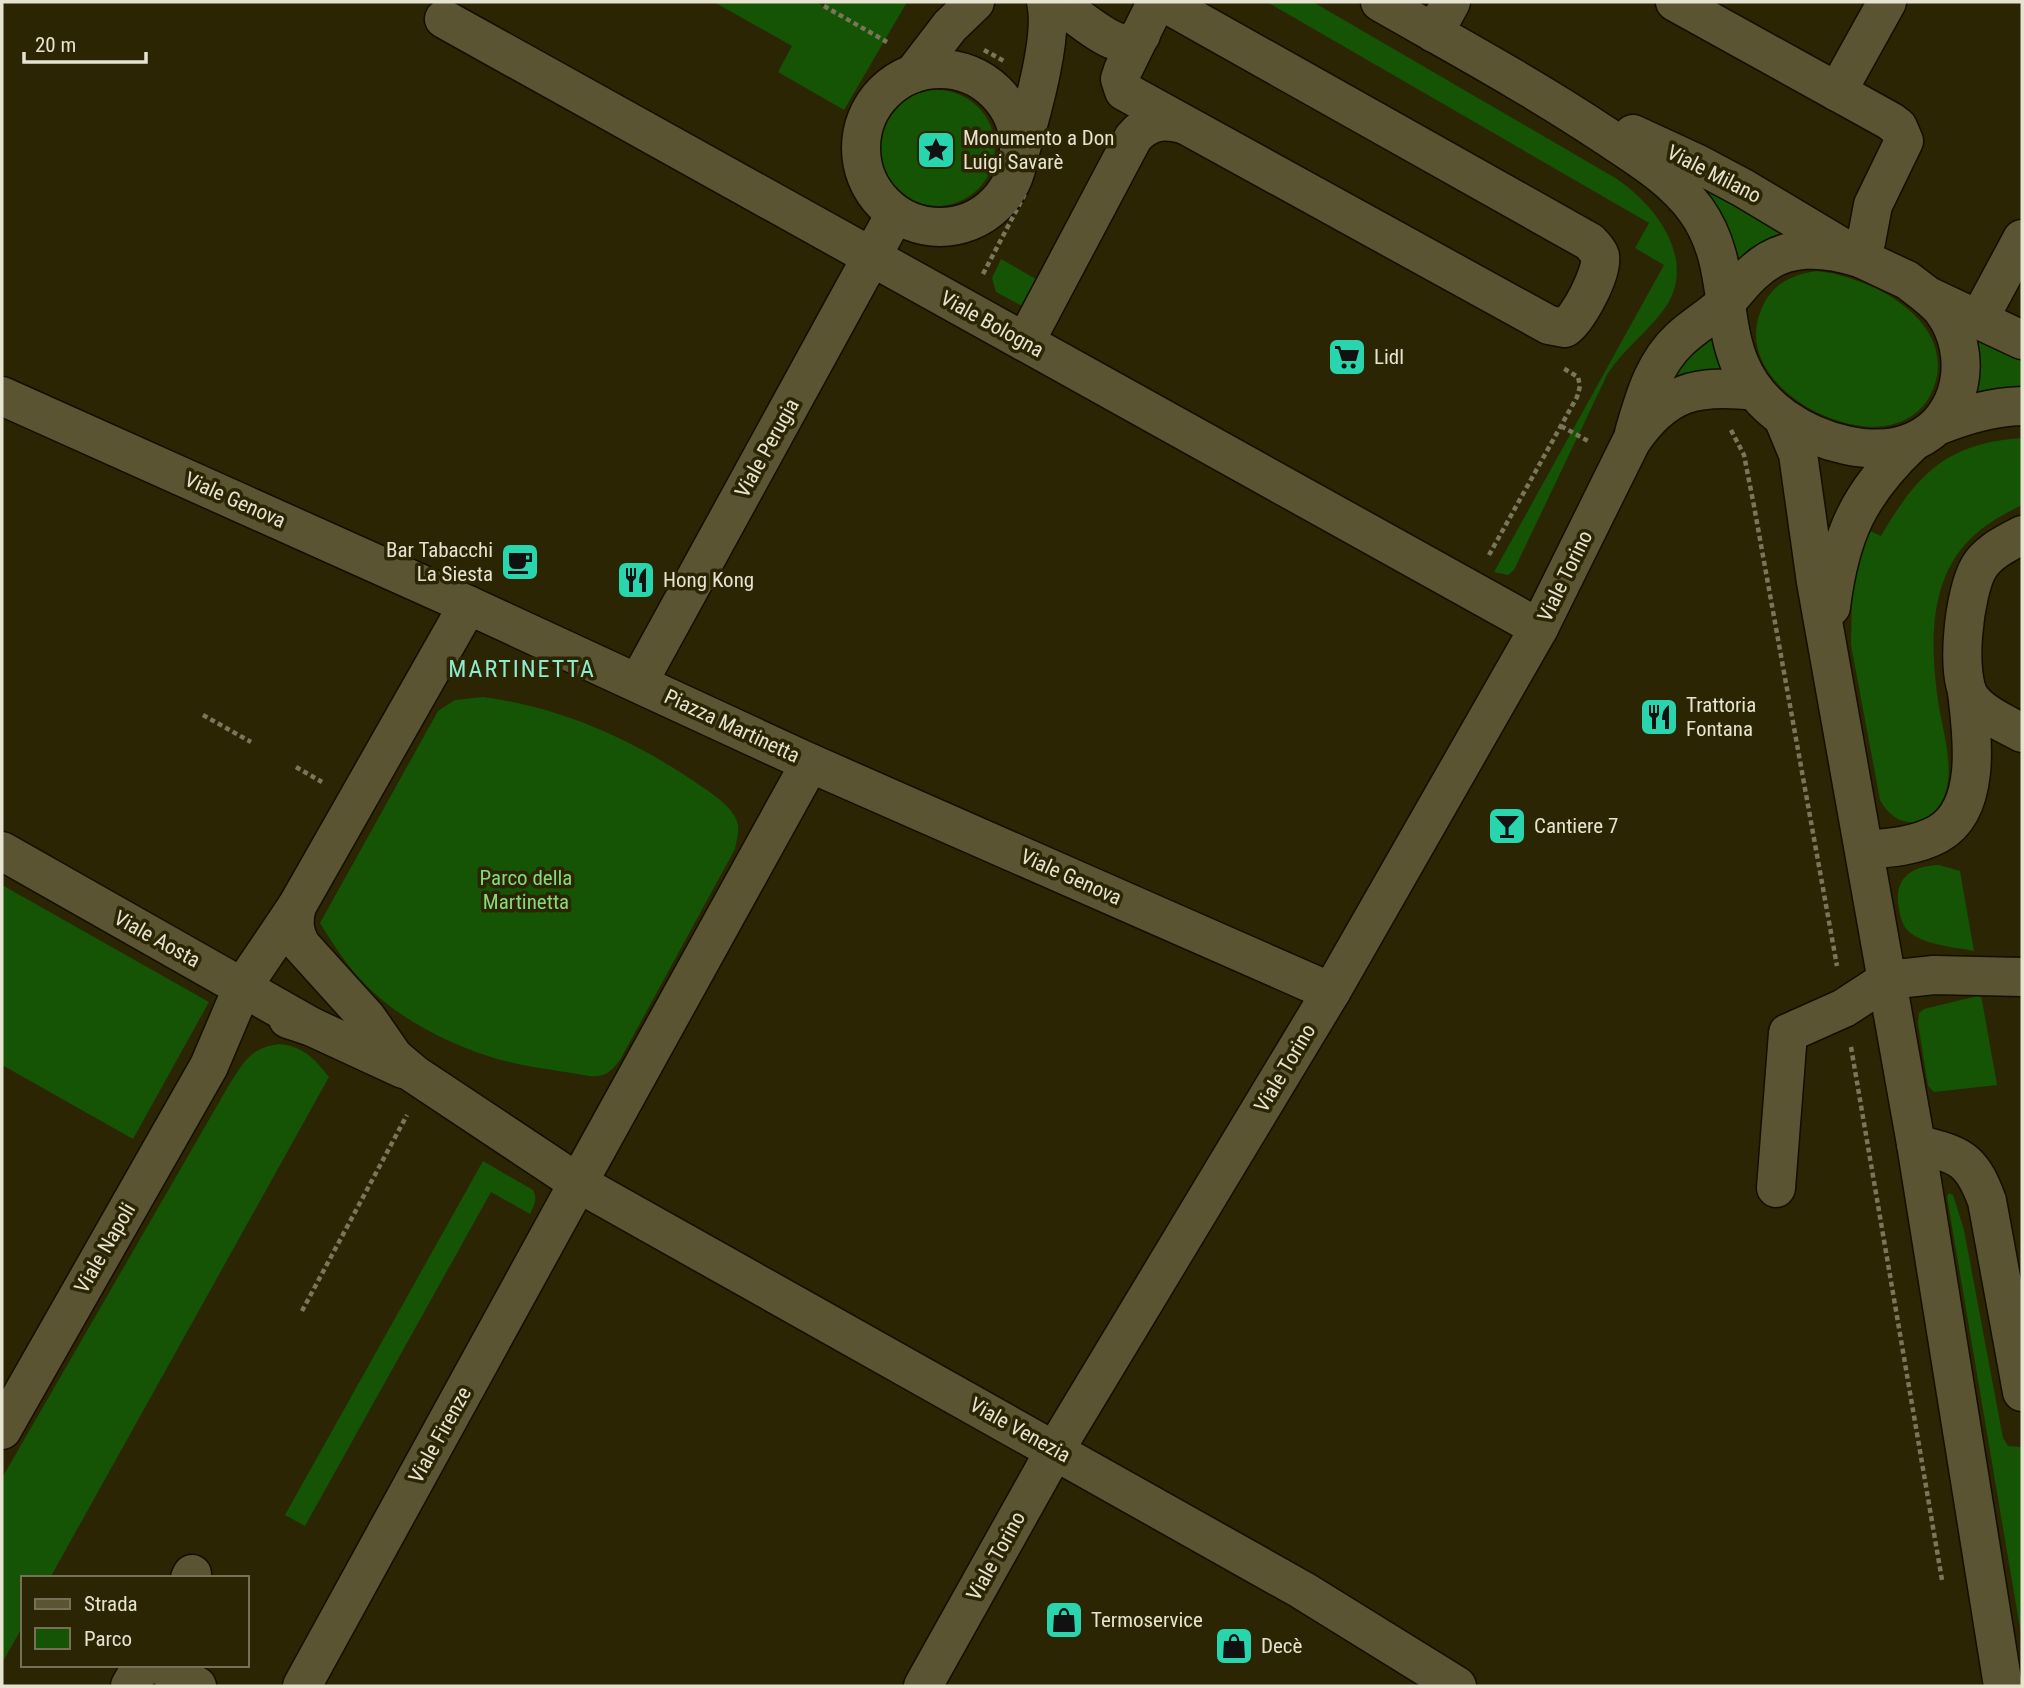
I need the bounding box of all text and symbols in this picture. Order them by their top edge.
scale bar [24,21,147,65]
text: 20 m [35,33,76,57]
place label: Monumento a Don Luigi Savarè [963,126,1115,174]
place icon: Monumento a Don Luigi Savarè [915,129,957,171]
street label: Viale Milano [1663,140,1765,208]
street label: Viale Bologna [936,286,1048,362]
supermarket icon: Lidl [1326,336,1368,378]
place label: Lidl [1374,345,1404,369]
street label: Viale Perugia [730,394,804,502]
street label: Viale Genova [181,467,289,533]
street label: Viale Torino [1533,527,1597,625]
place label: Bar Tabacchi La Siesta [386,538,493,586]
cafe icon: Bar Tabacchi La Siesta [499,541,541,583]
restaurant icon: Hong Kong [615,559,657,601]
place label: Hong Kong [663,568,754,592]
district label: MARTINETTA [448,655,596,683]
street label: Piazza Martinetta [661,684,803,768]
place label: Trattoria Fontana [1686,693,1756,741]
restaurant icon: Trattoria Fontana [1638,696,1680,738]
bar icon: Cantiere 7 [1486,805,1528,847]
place label: Cantiere 7 [1534,814,1618,838]
street label: Viale Genova [1017,844,1125,910]
park label: Parco della Martinetta [480,866,572,914]
street label: Viale Aosta [110,906,204,972]
street label: Viale Torino [1249,1020,1321,1116]
street label: Viale Napoli [70,1199,140,1297]
street label: Viale Firenze [404,1383,476,1487]
street label: Viale Venezia [965,1392,1075,1468]
street label: Viale Torino [962,1507,1030,1605]
legend [21,1576,248,1667]
text: Strada [84,1592,138,1616]
shop icon: Termoservice [1043,1599,1085,1641]
place label: Termoservice [1091,1608,1203,1632]
shop icon: Decè [1213,1625,1255,1667]
text: Parco [84,1627,132,1651]
place label: Decè [1261,1634,1303,1658]

